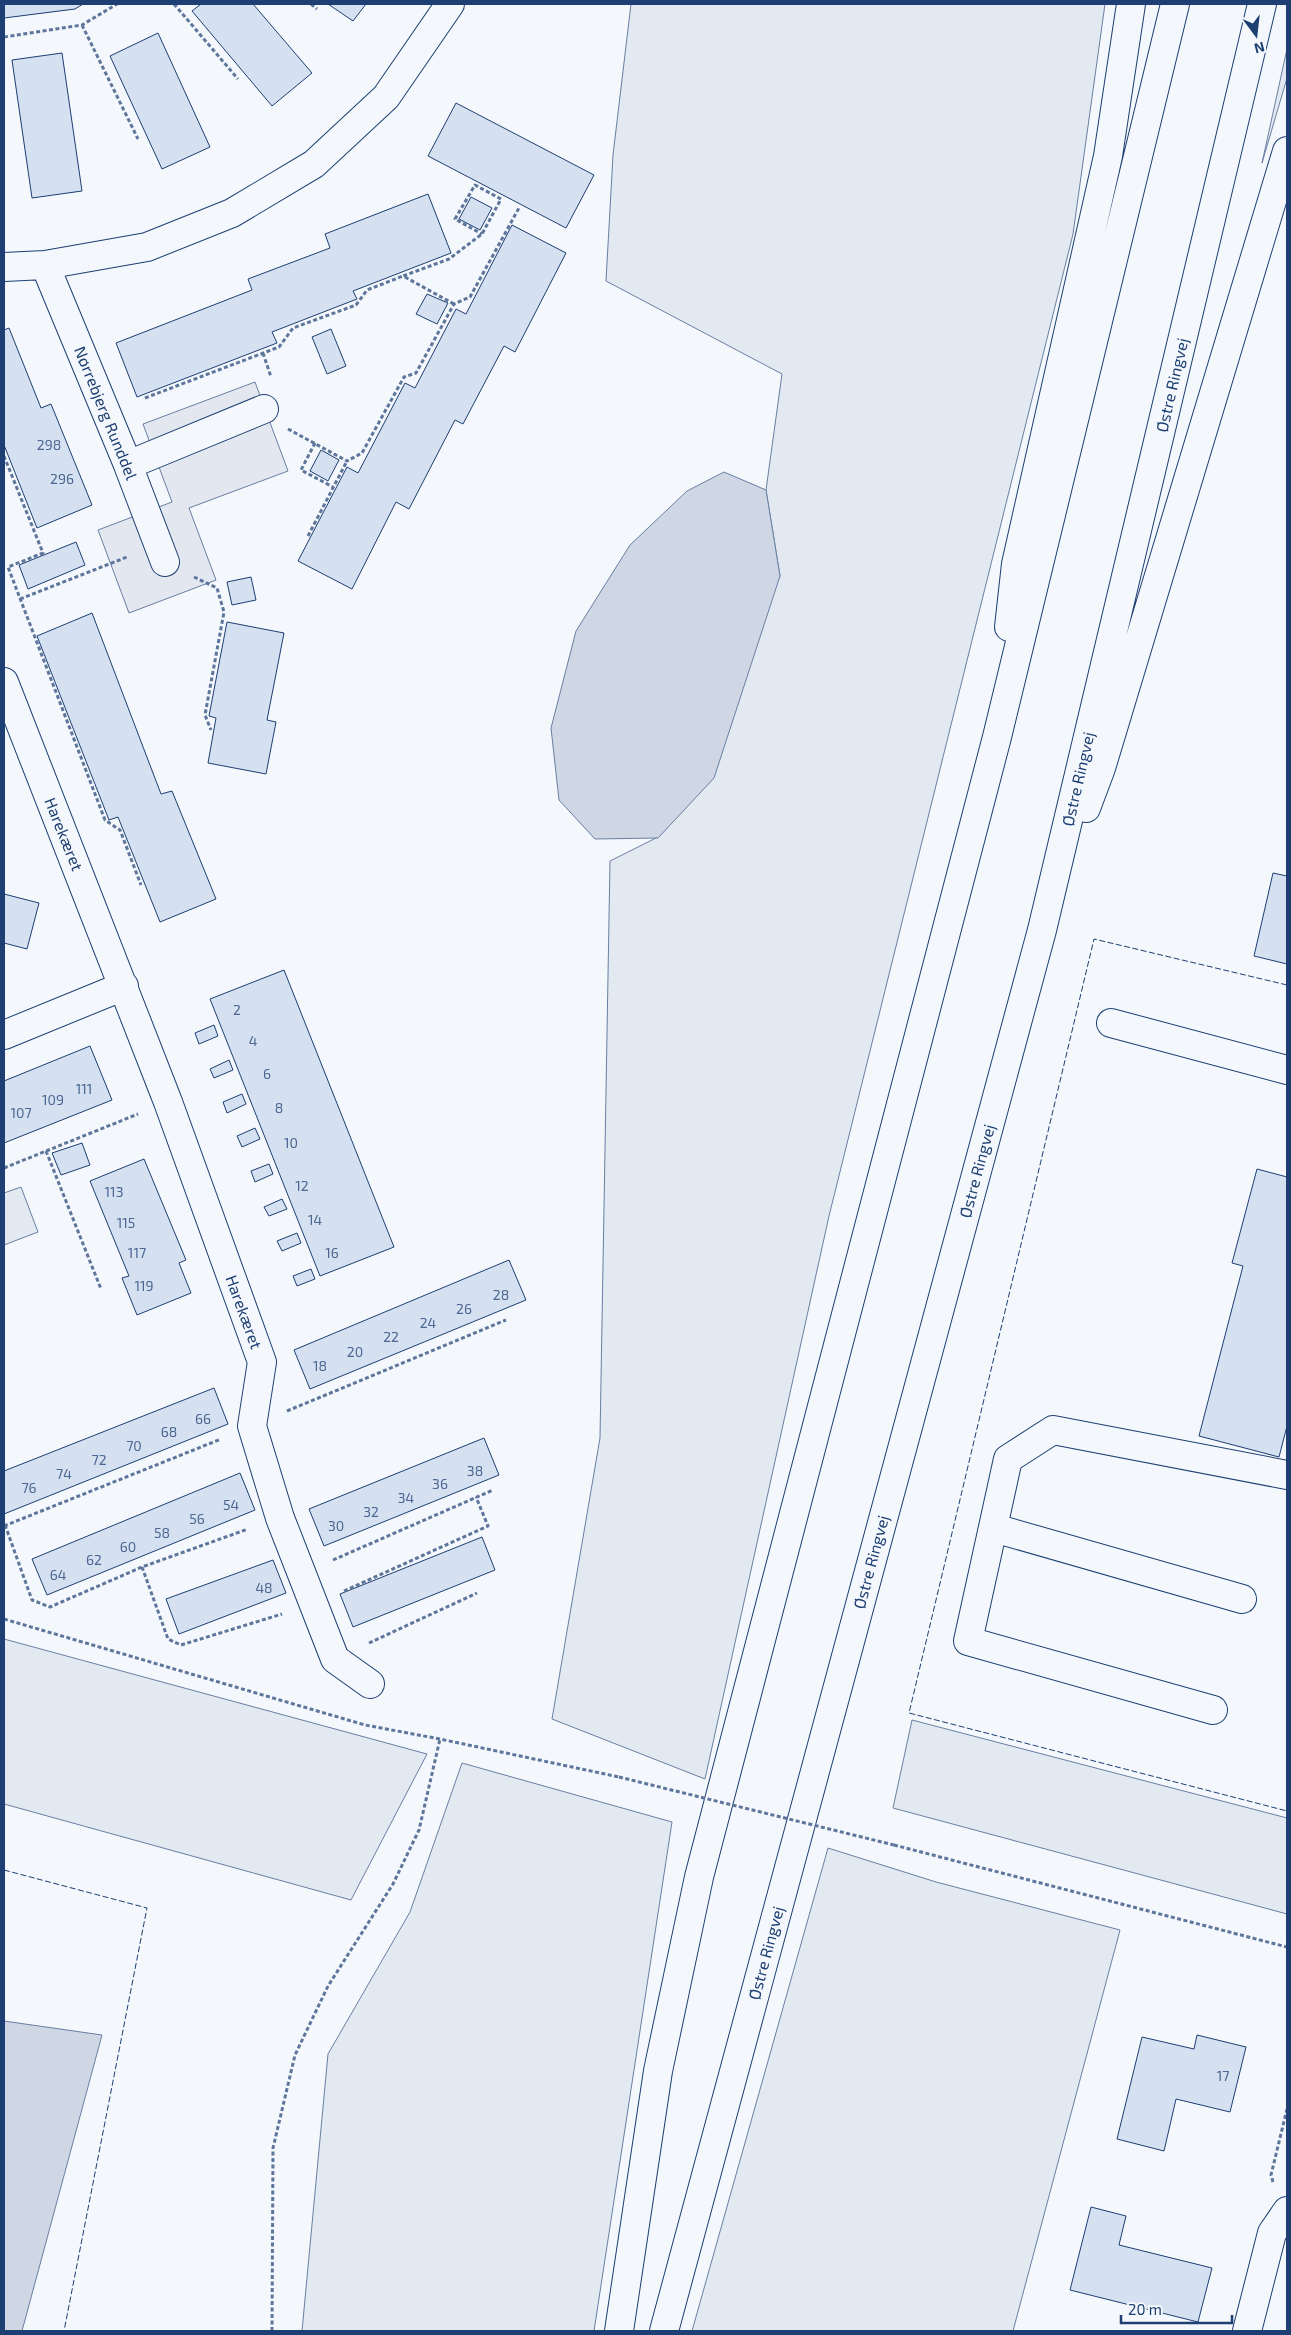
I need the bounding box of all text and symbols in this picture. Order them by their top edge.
north arrow [1231,10,1281,60]
text: N [1252,39,1267,58]
street label: Østre Ringvej [1151,336,1193,434]
street label: Nørrebjerg Runddel [70,343,142,483]
house number: 298 [37,436,61,453]
house number: 296 [50,470,74,487]
street label: Østre Ringvej [1057,730,1099,828]
street label: Harekæret [41,794,88,873]
house number: 2 [233,1001,241,1018]
house number: 4 [249,1032,257,1049]
house number: 6 [263,1065,271,1082]
house number: 111 [76,1080,92,1097]
house number: 109 [42,1091,64,1108]
house number: 8 [275,1099,283,1116]
house number: 107 [10,1104,32,1121]
street label: Østre Ringvej [955,1122,999,1220]
house number: 10 [284,1134,298,1151]
house number: 12 [295,1177,309,1194]
house number: 113 [105,1183,123,1200]
house number: 14 [308,1211,322,1228]
house number: 115 [117,1214,135,1231]
house number: 117 [128,1244,146,1261]
house number: 16 [325,1244,339,1261]
street label: Harekæret [222,1272,267,1351]
house number: 119 [134,1277,154,1294]
house number: 28 [493,1286,509,1303]
house number: 26 [456,1300,472,1317]
house number: 24 [420,1314,436,1331]
house number: 22 [383,1328,399,1345]
house number: 20 [347,1343,363,1360]
house number: 18 [313,1357,327,1374]
house number: 66 [195,1410,211,1427]
house number: 68 [161,1423,177,1440]
house number: 70 [126,1437,142,1454]
house number: 72 [91,1451,107,1468]
house number: 38 [467,1462,483,1479]
house number: 74 [56,1465,72,1482]
house number: 36 [432,1475,448,1492]
house number: 76 [21,1479,37,1496]
house number: 34 [398,1489,414,1506]
house number: 54 [223,1496,239,1513]
house number: 32 [363,1503,379,1520]
house number: 56 [189,1510,205,1527]
street label: Østre Ringvej [849,1513,893,1611]
house number: 30 [328,1517,344,1534]
house number: 58 [154,1524,170,1541]
house number: 60 [120,1538,136,1555]
house number: 62 [86,1551,102,1568]
house number: 64 [50,1566,66,1583]
house number: 48 [255,1579,273,1596]
street label: Østre Ringvej [744,1904,788,2002]
house number: 17 [1217,2067,1229,2084]
scale bar [1121,2292,1232,2324]
text: 20 m [1128,2300,1162,2318]

